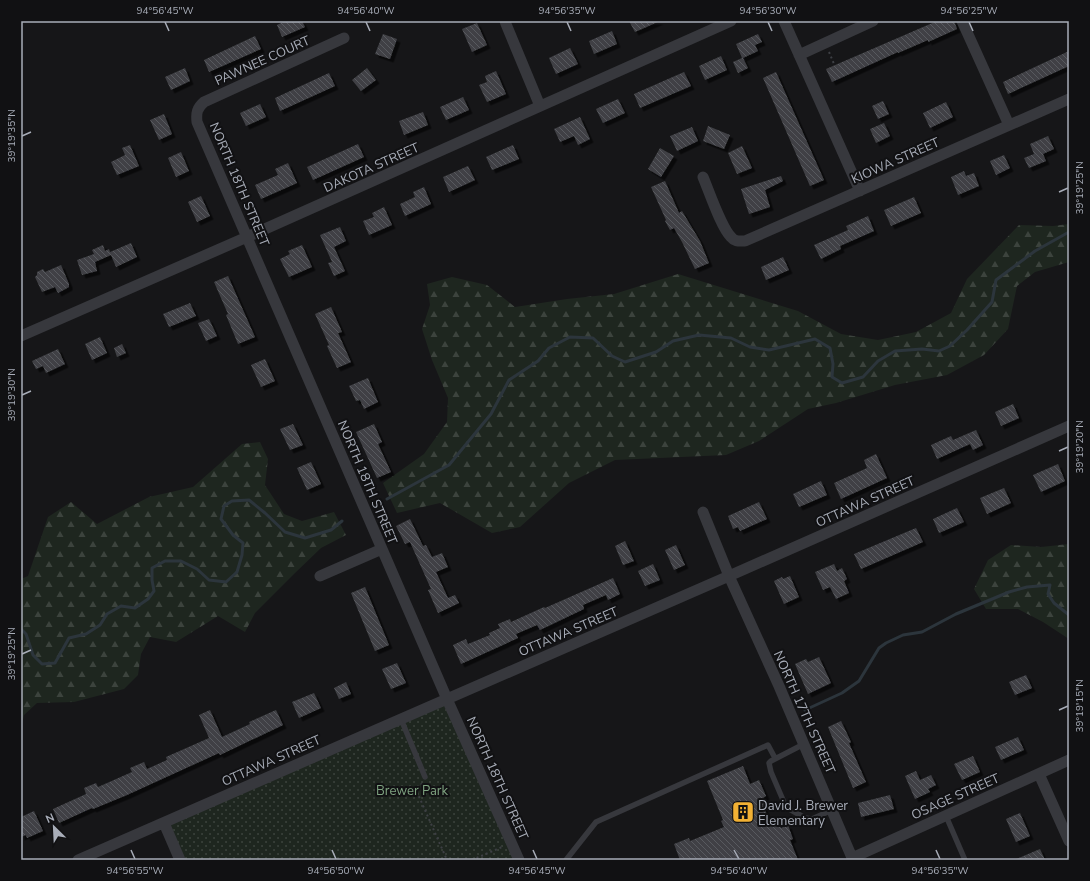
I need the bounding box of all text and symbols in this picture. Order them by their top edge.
text: 94°56'45"W [137,4,193,18]
text: 94°56'40"W [338,4,394,18]
text: 94°56'35"W [539,4,595,18]
text: 94°56'30"W [740,4,796,18]
text: 94°56'25"W [941,4,997,18]
street label: PAWNEE COURT [212,32,313,90]
text: 39°19'35"N [5,109,19,163]
street label: NORTH 18TH STREET [205,120,273,249]
street label: KIOWA STREET [848,133,943,188]
street label: DAKOTA STREET [321,139,422,197]
text: 39°19'25"N [1073,161,1087,215]
text: 39°19'30"N [5,368,19,422]
street label: NORTH 18TH STREET [333,418,401,547]
text: 39°19'20"N [1073,420,1087,474]
street label: OTTAWA STREET [813,472,918,532]
street label: OTTAWA STREET [516,603,621,661]
text: 39°19'25"N [5,627,19,681]
street label: NORTH 17TH STREET [769,648,839,777]
text: 39°19'15"N [1073,679,1087,733]
street label: NORTH 18TH STREET [462,714,532,843]
street label: OTTAWA STREET [219,731,324,791]
street label: OSAGE STREET [908,769,1003,824]
park label: Brewer Park [376,782,448,800]
place label: David J. Brewer Elementary [758,797,848,830]
building icon: David J. Brewer Elementary [730,799,756,825]
north arrow [34,807,74,847]
text: N [43,810,57,827]
text: 94°56'55"W [107,864,163,878]
text: 94°56'50"W [308,864,364,878]
text: 94°56'45"W [509,864,565,878]
text: 94°56'40"W [711,864,767,878]
text: 94°56'35"W [912,864,968,878]

